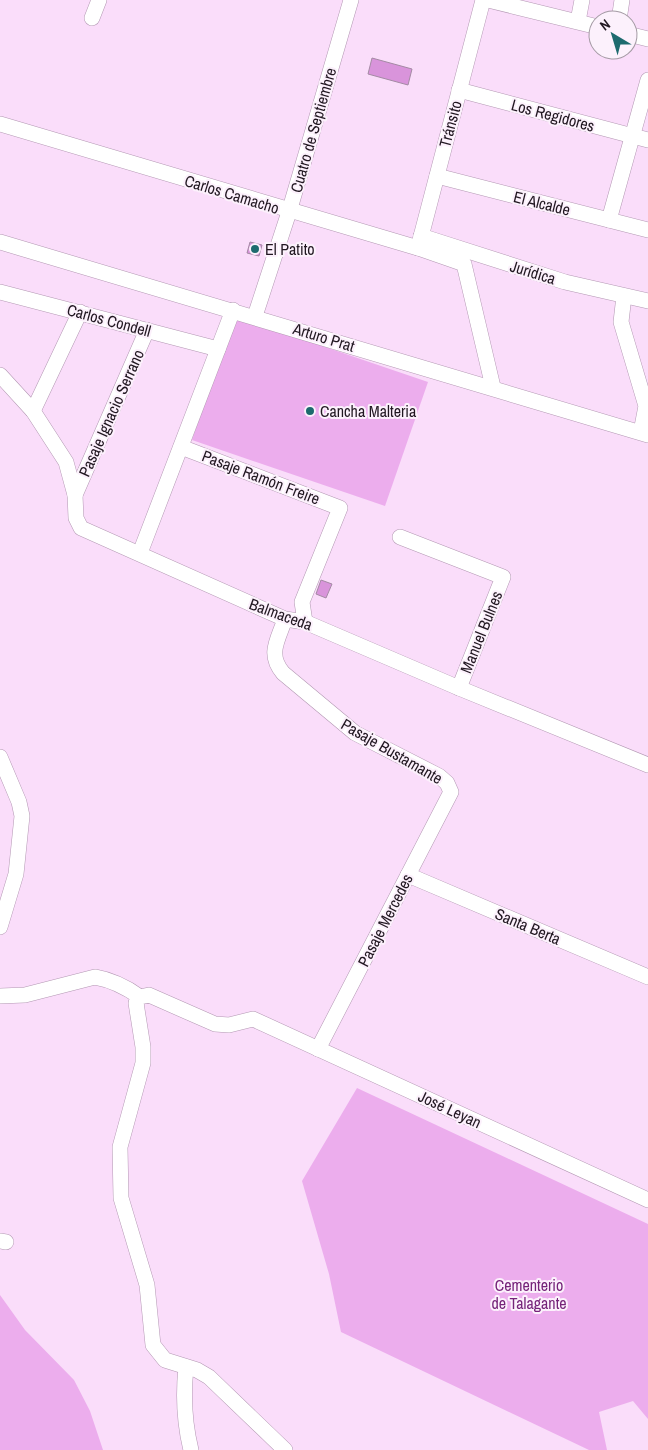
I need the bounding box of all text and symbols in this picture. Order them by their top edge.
north arrow [588,10,638,60]
text: N [596,15,614,34]
street label: Cuatro de Septiembre [285,65,341,195]
street label: Los Regidores [509,93,597,137]
street label: Tránsito [433,98,467,150]
street label: Carlos Camacho [182,169,282,219]
street label: El Alcalde [511,185,573,221]
place label: El Patito [265,238,315,260]
marker: El Patito [249,243,261,255]
street label: Jurídica [507,255,559,290]
street label: Carlos Condell [65,298,153,342]
street label: Arturo Prat [289,317,358,357]
street label: Pasaje Ignacio Serrano [73,346,149,480]
place label: Cancha Malteria [320,400,417,422]
marker: Cancha Malteria [304,405,316,417]
street label: Pasaje Ramón Freire [199,444,323,510]
street label: Manuel Bulnes [455,588,507,676]
street label: Balmaceda [246,592,316,636]
street label: Pasaje Bustamante [337,713,447,789]
street label: Pasaje Mercedes [352,870,418,970]
street label: Santa Berta [492,902,565,950]
street label: José Leyan [415,1085,485,1133]
park label: Cementerio de Talagante [491,1274,567,1314]

